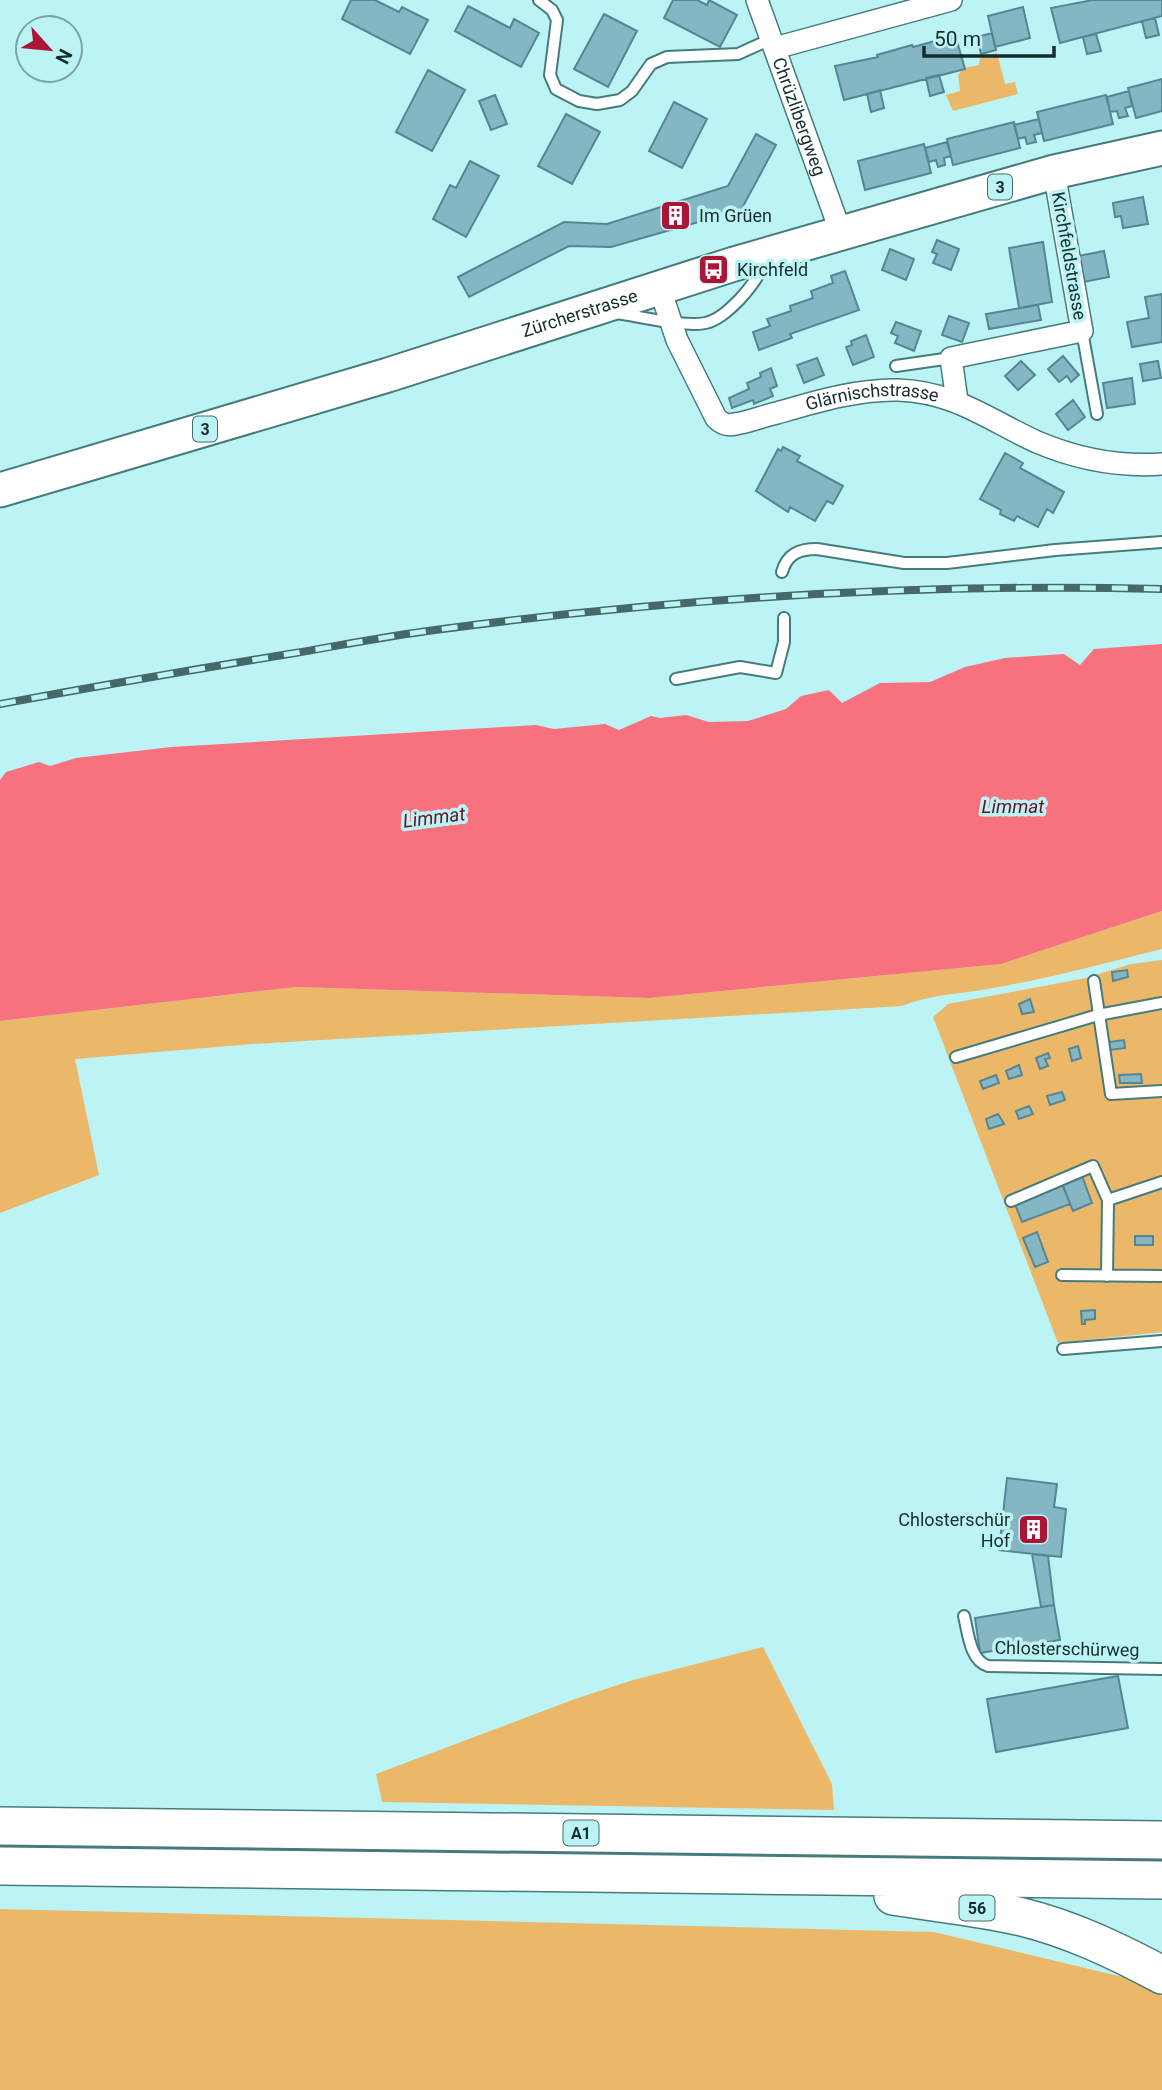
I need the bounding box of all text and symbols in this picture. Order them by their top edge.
north arrow [14,14,84,84]
scale bar [924,14,1054,58]
text: 50 m [934,27,981,51]
text: N [50,45,77,68]
street label: Chrüzlibergweg [769,54,830,179]
road number: 3 [988,174,1012,200]
street label: Kirchfeldstrasse [1048,190,1091,322]
building icon: Im Grüen [659,199,693,233]
place label: Im Grüen [699,205,772,226]
bus stop icon: Kirchfeld [697,253,731,287]
place label: Kirchfeld [737,259,808,280]
street label: Zürcherstrasse [519,285,640,341]
street label: Glärnischstrasse [803,379,941,414]
road number: 3 [193,416,217,442]
water label: Limmat [982,795,1045,818]
water label: Limmat [401,802,468,833]
place label: Chlosterschür Hof [898,1509,1011,1551]
building icon: Chlosterschür Hof [1016,1513,1050,1547]
street label: Chlosterschürweg [994,1637,1140,1660]
road number: A1 [564,1820,598,1845]
road number: 56 [960,1896,995,1920]

